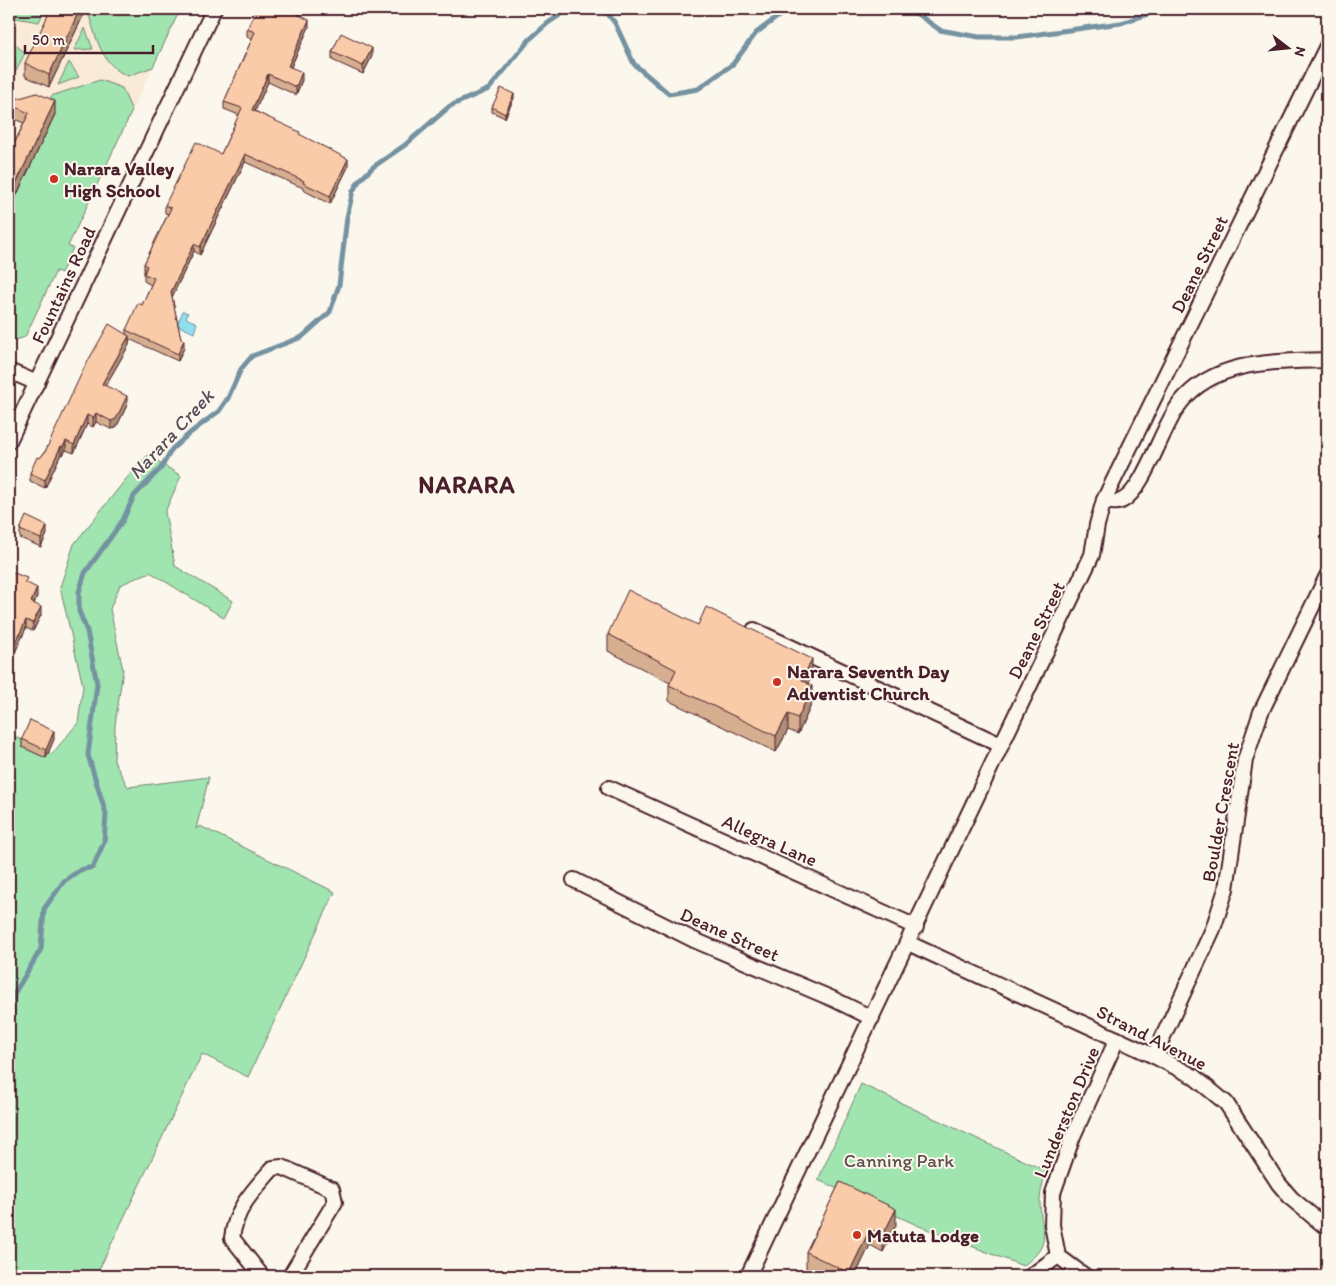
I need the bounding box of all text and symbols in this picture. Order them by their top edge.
scale bar [25,22,152,54]
north arrow [1264,22,1314,72]
text: 50 m [32,31,65,49]
text: N [1291,45,1309,58]
place label: Narara Valley High School [64,157,174,202]
marker: Narara Valley High School [48,173,60,185]
street label: Deane Street [1166,212,1233,317]
street label: Fountains Road [26,223,101,347]
water label: Narara Creek [123,383,220,484]
district label: NARARA [418,470,516,499]
street label: Deane Street [1003,578,1070,683]
place label: Narara Seventh Day Adventist Church [786,660,949,705]
marker: Narara Seventh Day Adventist Church [771,676,783,688]
street label: Boulder Crescent [1197,740,1244,884]
street label: Allegra Lane [719,809,821,872]
street label: Deane Street [677,902,783,966]
street label: Strand Avenue [1093,1000,1211,1075]
street label: Lunderston Drive [1028,1043,1104,1181]
park label: Canning Park [844,1149,954,1172]
place label: Matuta Lodge [867,1224,979,1247]
marker: Matuta Lodge [851,1229,863,1241]

